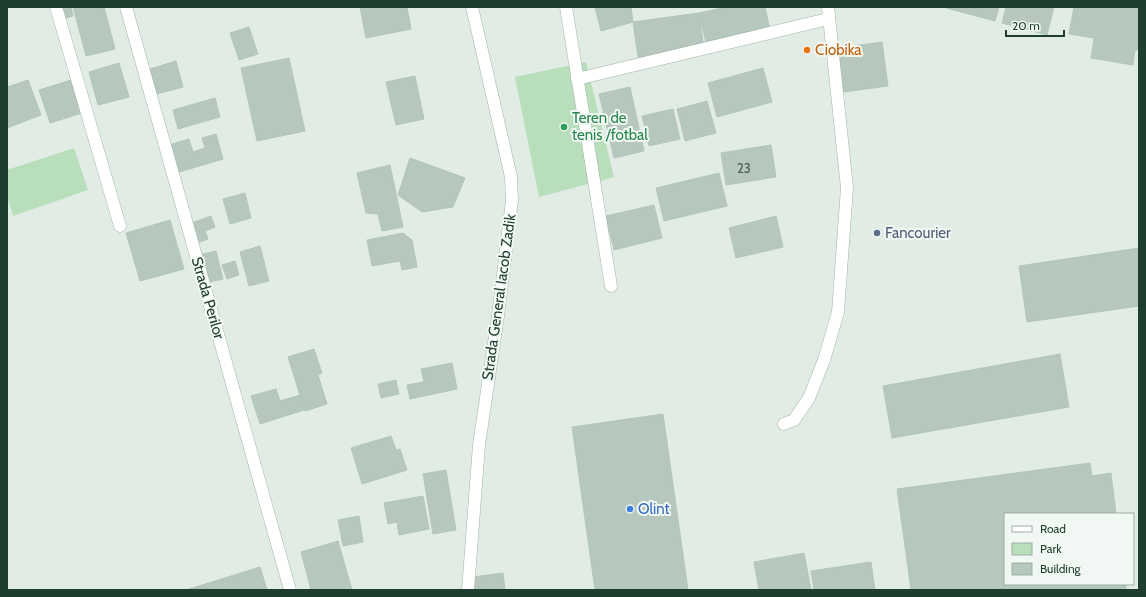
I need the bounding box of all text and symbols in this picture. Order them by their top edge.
scale bar [1006,12,1064,38]
text: 20 m [1012,18,1040,33]
place label: Ciobika [815,41,862,59]
marker: Ciobika [802,45,812,55]
place label: Teren de tenis /fotbal [572,109,648,144]
marker: Teren de tenis /fotbal [559,122,569,132]
house number: 23 [737,160,751,176]
street label: Strada General Iacob Zadik [478,212,520,381]
place label: Fancourier [885,224,951,242]
marker: Fancourier [872,228,882,238]
street label: Strada Perilor [188,255,228,341]
place label: Olint [638,500,670,518]
marker: Olint [625,504,635,514]
legend [1004,513,1134,585]
text: Road [1040,521,1066,536]
text: Park [1040,541,1062,556]
text: Building [1040,561,1082,576]

